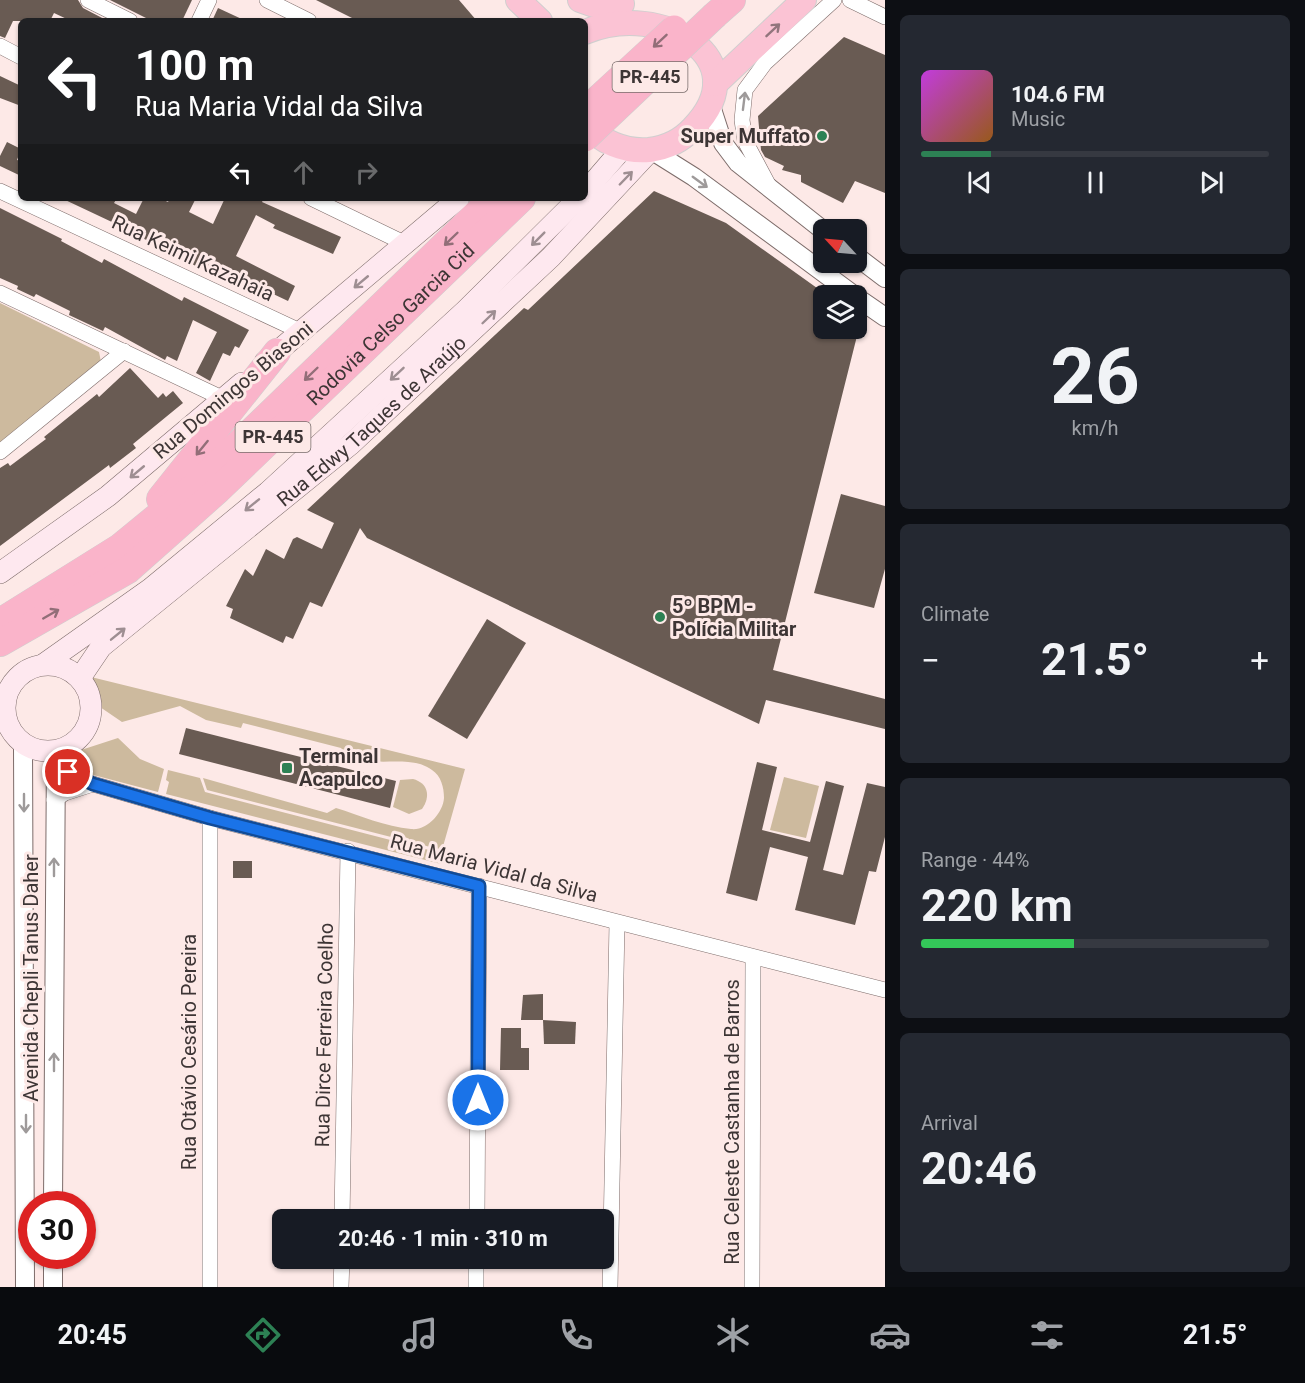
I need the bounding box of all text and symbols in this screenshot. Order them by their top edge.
one-way arrow [765,23,780,37]
one-way arrow [653,34,668,48]
text: 100 m [135,41,254,90]
icon: left [36,42,114,120]
road number: PR-445 [612,62,688,92]
text: 104.6 FM [1011,82,1105,107]
text: Rua Maria Vidal da Silva [135,91,424,123]
one-way arrow [739,91,750,111]
text: Music [1011,107,1065,131]
place label: Super Muffato [681,124,810,148]
marker: Super Muffato [815,129,829,143]
icon: left [224,156,257,189]
icon: ahead [287,156,320,189]
icon: right [350,156,383,189]
icon: previous [963,166,996,199]
icon: pause [1079,166,1112,199]
icon: next [1195,166,1228,199]
one-way arrow [619,171,633,186]
one-way arrow [691,175,707,188]
street label: Rua Keimi Kazahaia [108,210,278,306]
north arrow [813,219,867,273]
map controls [813,219,867,339]
one-way arrow [444,231,459,246]
one-way arrow [530,232,545,246]
street label: Rodovia Celso Garcia Cid [302,238,479,410]
one-way arrow [353,275,369,288]
button: layers [813,285,867,339]
one-way arrow [481,309,496,324]
street label: Rua Domingos Biasoni [148,316,318,464]
street label: Rua Edwy Taques de Araújo [272,331,471,511]
text: 26 [1050,331,1140,422]
one-way arrow [303,367,318,381]
one-way arrow [390,367,405,381]
text: km/h [1072,416,1118,440]
road number: PR-445 [236,422,310,452]
one-way arrow [195,439,208,455]
one-way arrow [130,465,145,479]
one-way arrow [244,498,260,511]
place label: 5º BPM - Polícia Militar [672,594,797,641]
text: Climate [921,602,989,626]
one-way arrow [42,608,59,620]
marker: 5º BPM - Polícia Militar [653,610,667,624]
one-way arrow [109,628,125,641]
text: 21.5° [1041,633,1149,686]
text: − [921,641,940,680]
text: + [1250,641,1269,680]
place label: Terminal Acapulco [299,744,383,791]
pin [42,746,93,797]
icon: arrive [51,755,84,788]
marker: Terminal Acapulco [280,761,294,775]
one-way arrow [18,793,30,813]
street label: Rua Maria Vidal da Silva [388,829,600,907]
text: Range · 44% [921,848,1029,872]
street label: Avenida Chepli Tanus Daher [19,854,43,1102]
one-way arrow [48,858,60,878]
text: 220 km [921,879,1073,932]
street label: Rua Dirce Ferreira Coelho [310,922,338,1148]
street label: Rua Otávio Cesário Pereira [177,934,201,1170]
street label: Rua Celeste Castanha de Barros [720,979,744,1265]
one-way arrow [48,1053,60,1073]
position arrow [446,1068,510,1132]
text: Arrival [921,1111,978,1135]
one-way arrow [20,1114,32,1134]
text: 20:46 [921,1142,1037,1195]
speed limit sign: 30 [18,1191,96,1269]
text: 20:46 · 1 min · 310 m [338,1226,548,1251]
icon: directions [242,1314,284,1356]
icon: music [399,1314,441,1356]
icon: phone [555,1314,597,1356]
icon: climate [712,1314,754,1356]
icon: car [869,1314,911,1356]
icon: filters [1026,1314,1068,1356]
text: 20:45 [57,1319,127,1351]
text: 21.5° [1183,1319,1248,1351]

